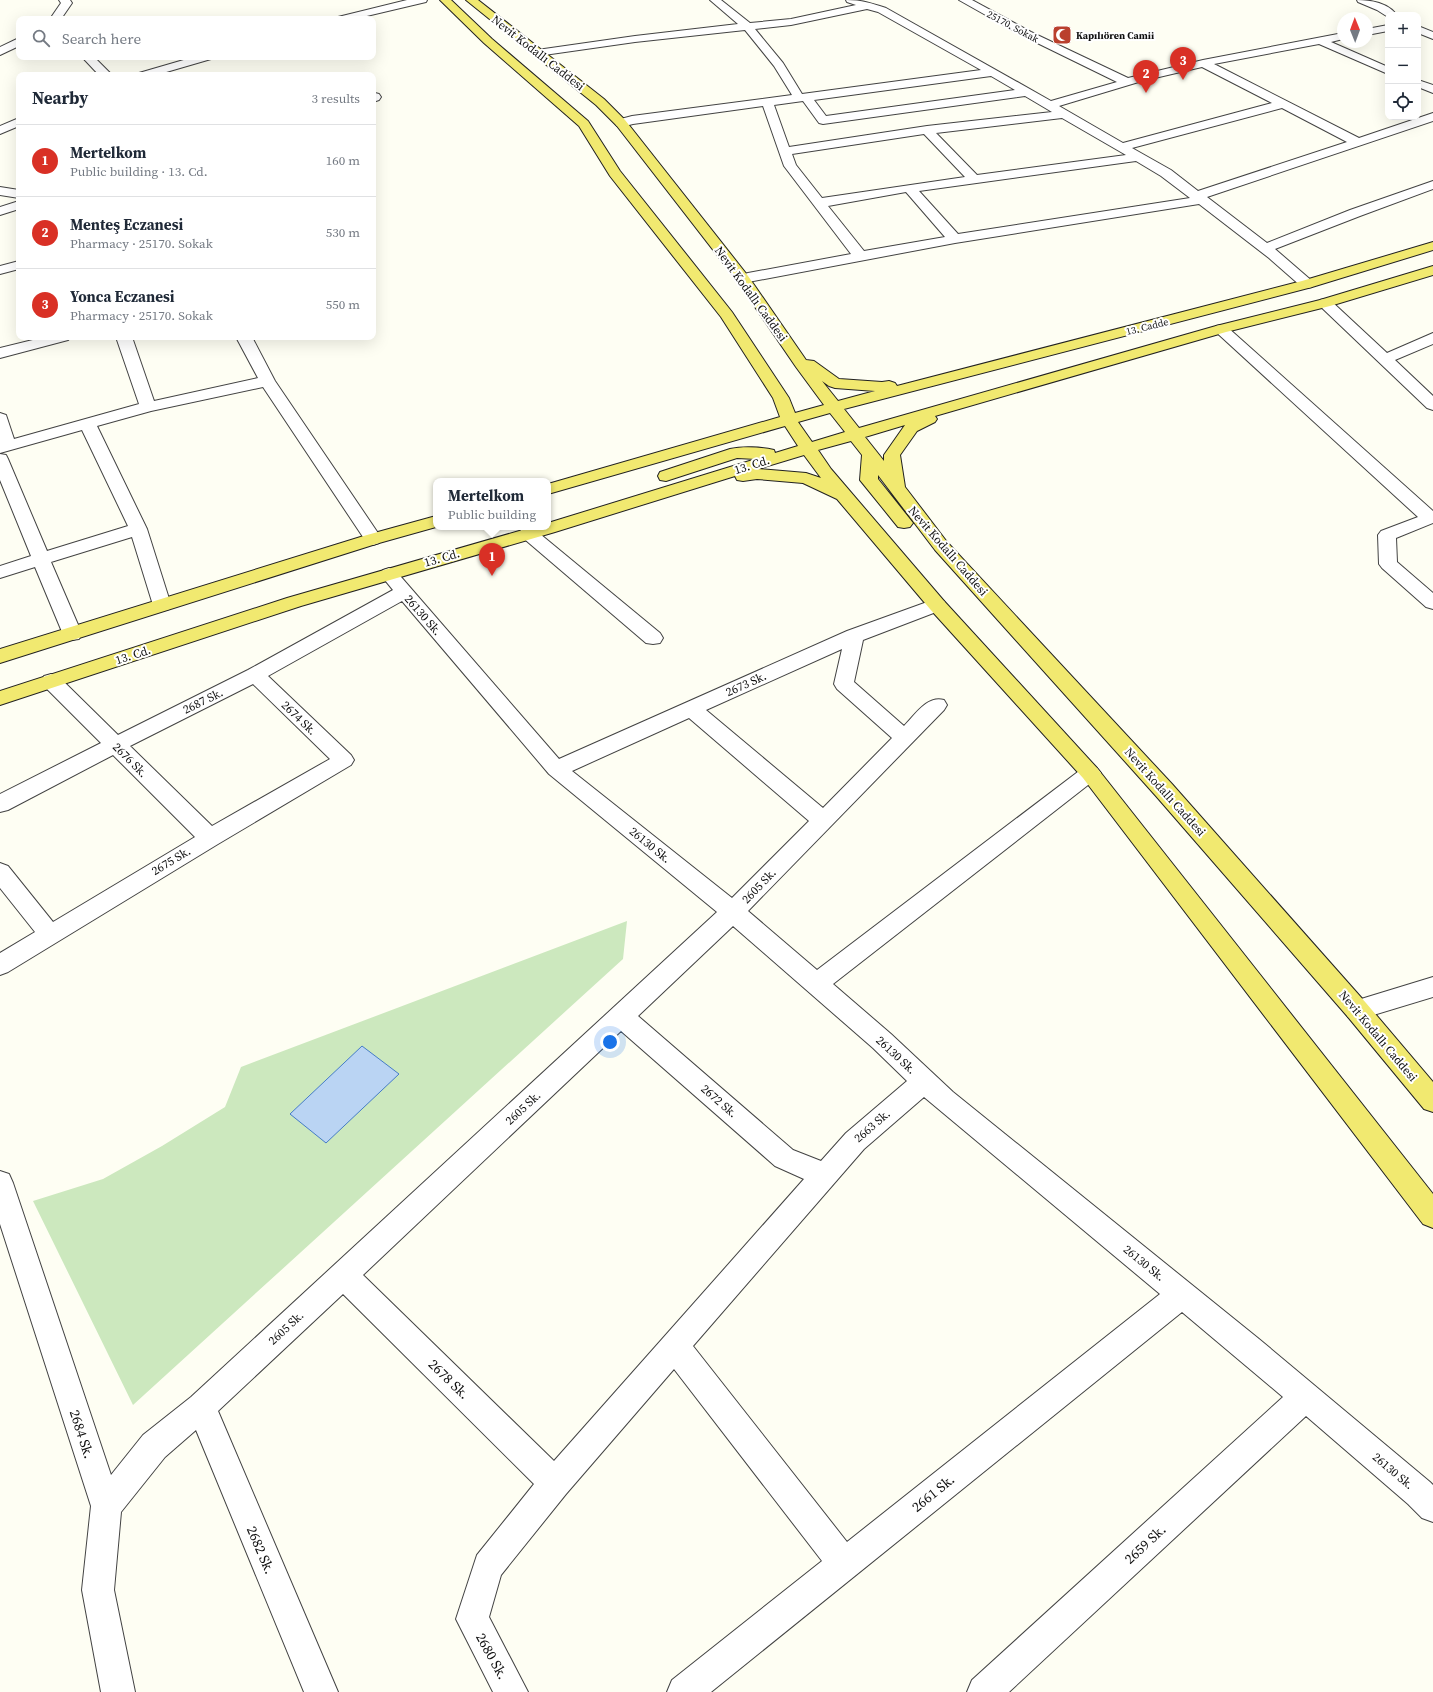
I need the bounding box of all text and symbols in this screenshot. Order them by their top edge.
street label: 25170. Sokak [985,7,1041,46]
street label: Nevit Kodallı Caddesi [488,12,588,95]
north arrow [1337,12,1373,48]
map controls [1385,12,1421,120]
button: + [1385,12,1421,48]
search box [16,16,376,60]
mosque icon: Kapılıören Camii [1051,24,1073,46]
icon: search [30,27,52,49]
text: Search here [62,28,141,49]
place label: Kapılıören Camii [1076,29,1154,42]
pin: 3 [1170,47,1196,80]
button: − [1385,48,1421,84]
pin: 2 [1133,60,1159,93]
button: locate [1385,84,1421,120]
text: Nearby [32,86,88,110]
text: 3 results [312,90,360,107]
text: Mertelkom [70,142,146,163]
text: 1 [41,152,49,169]
text: 160 m [326,152,360,169]
text: Public building · 13. Cd. [70,163,208,180]
text: Menteş Eczanesi [70,214,183,235]
text: 2 [41,224,49,241]
text: 530 m [326,224,360,241]
text: Pharmacy · 25170. Sokak [70,235,213,252]
street label: Nevit Kodallı Caddesi [711,243,791,345]
text: Yonca Eczanesi [70,286,175,307]
text: 3 [41,296,49,313]
text: 550 m [326,296,360,313]
text: Pharmacy · 25170. Sokak [70,307,213,324]
street label: 13. Cadde [1125,315,1170,338]
street label: 13. Cd. [732,452,772,478]
popup [433,478,551,530]
text: Mertelkom [448,485,524,506]
street label: Nevit Kodallı Caddesi [905,503,992,600]
text: Public building [448,506,536,523]
pin: 1 [479,543,505,576]
street label: 13. Cd. [422,545,462,571]
street label: 26130 Sk. [401,591,445,639]
street label: 13. Cd. [113,642,153,668]
street label: 2673 Sk. [723,668,769,700]
street label: 2687 Sk. [180,684,226,718]
street label: 2674 Sk. [278,697,320,739]
street label: 2676 Sk. [109,739,151,781]
street label: Nevit Kodallı Caddesi [1121,744,1209,840]
street label: 26130 Sk. [626,823,674,867]
street label: 2675 Sk. [148,843,194,879]
street label: 2605 Sk. [738,865,780,907]
street label: Nevit Kodallı Caddesi [1335,987,1421,1085]
your location [600,1032,620,1052]
street label: 26130 Sk. [873,1032,919,1078]
street label: 2672 Sk. [698,1081,740,1121]
street label: 2605 Sk. [502,1087,544,1129]
street label: 2663 Sk. [851,1106,893,1146]
street label: 26130 Sk. [1120,1241,1168,1285]
street label: 2605 Sk. [265,1307,307,1349]
street label: 2678 Sk. [424,1354,474,1404]
street label: 2684 Sk. [65,1407,99,1461]
street label: 26130 Sk. [1369,1449,1417,1493]
street label: 2661 Sk. [907,1469,959,1517]
street label: 2659 Sk. [1120,1520,1170,1568]
street label: 2682 Sk. [242,1523,280,1577]
street label: 2680 Sk. [471,1629,513,1683]

